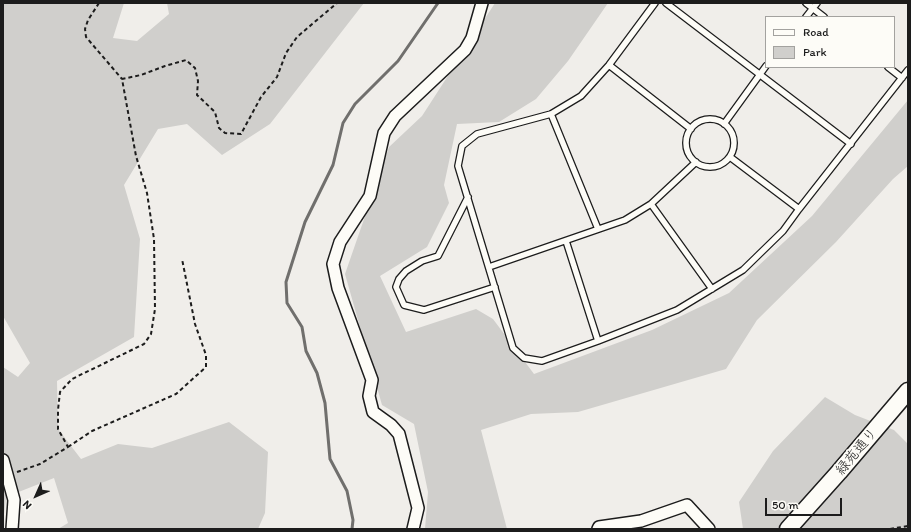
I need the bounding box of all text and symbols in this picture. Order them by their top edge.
legend [765,16,895,68]
text: Road [803,25,829,39]
text: Park [803,45,827,59]
street label: 緑苑通り [833,425,881,479]
north arrow [16,476,56,516]
scale bar [767,490,844,516]
text: N [20,498,34,512]
text: 50 m [772,498,798,512]

